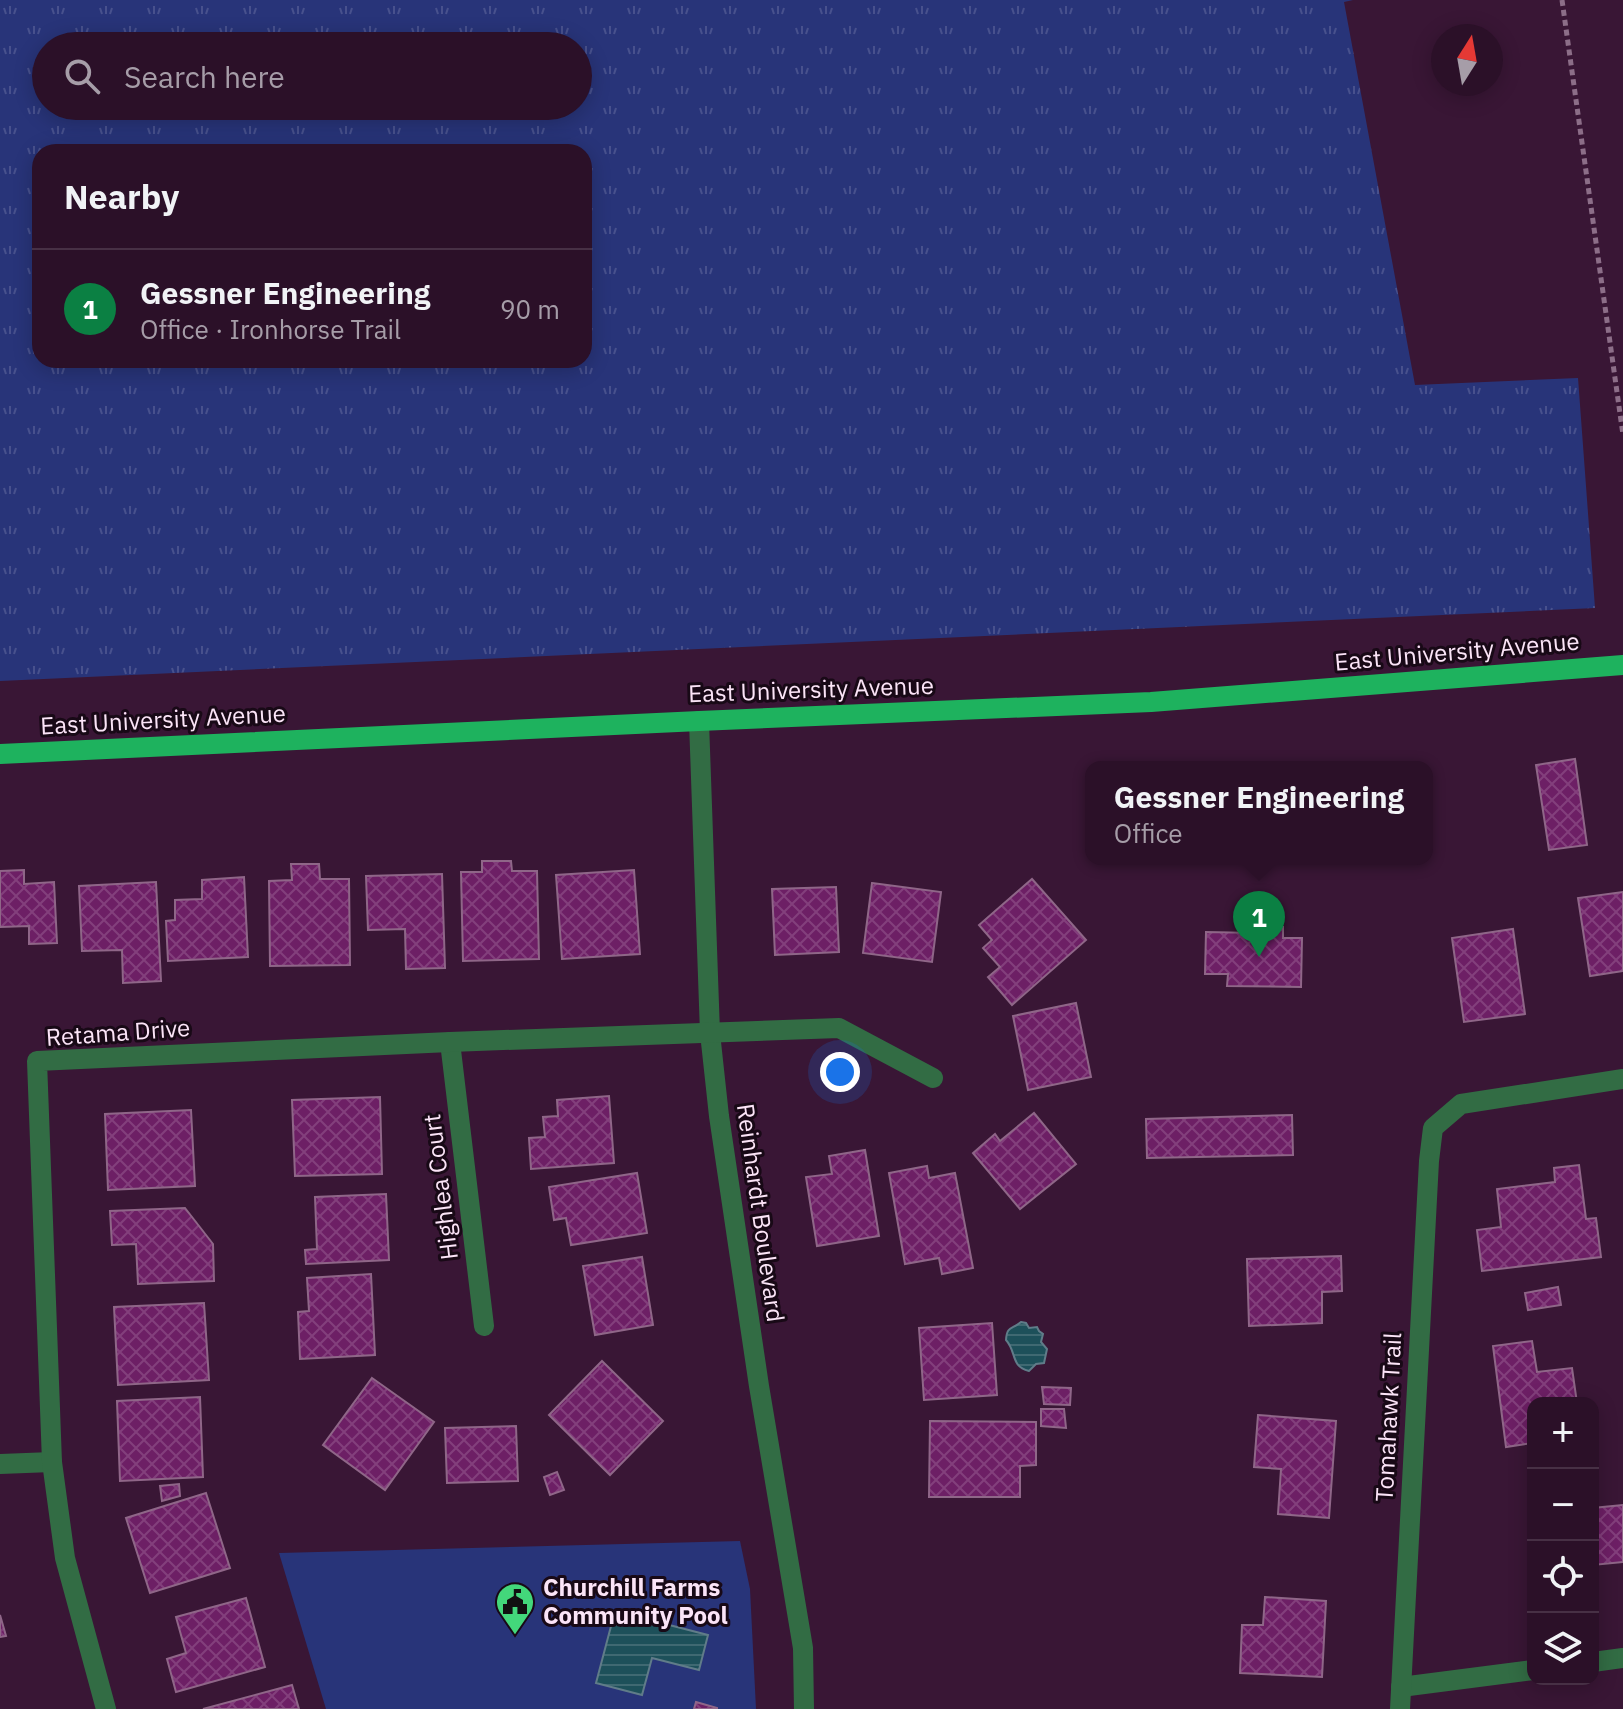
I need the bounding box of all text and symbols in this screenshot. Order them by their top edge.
north arrow [1431,24,1503,96]
search box [32,32,592,120]
icon: search [60,54,104,98]
text: Search here [124,57,285,96]
text: Nearby [64,174,179,218]
text: Gessner Engineering [140,273,430,312]
text: 1 [82,292,98,326]
text: 90 m [500,292,560,326]
text: Office · Ironhorse Trail [140,312,401,346]
street label: East University Avenue [1333,624,1581,678]
street label: East University Avenue [688,669,934,709]
street label: East University Avenue [39,697,287,741]
popup [1085,761,1433,865]
text: Gessner Engineering [1114,777,1404,816]
text: Office [1114,816,1183,850]
pin: 1 [1233,891,1285,957]
street label: Retama Drive [45,1011,191,1053]
your location [820,1052,860,1092]
street label: Reinhardt Boulevard [730,1102,792,1324]
street label: Highlea Court [415,1112,465,1262]
street label: Tomahawk Trail [1368,1332,1408,1502]
map controls [1527,1397,1599,1685]
button: + [1527,1397,1599,1469]
button: − [1527,1469,1599,1541]
button: locate [1527,1541,1599,1613]
place label: Churchill Farms Community Pool [543,1571,728,1631]
public building icon: Churchill Farms Community Pool [494,1581,536,1636]
button: layers [1527,1613,1599,1685]

